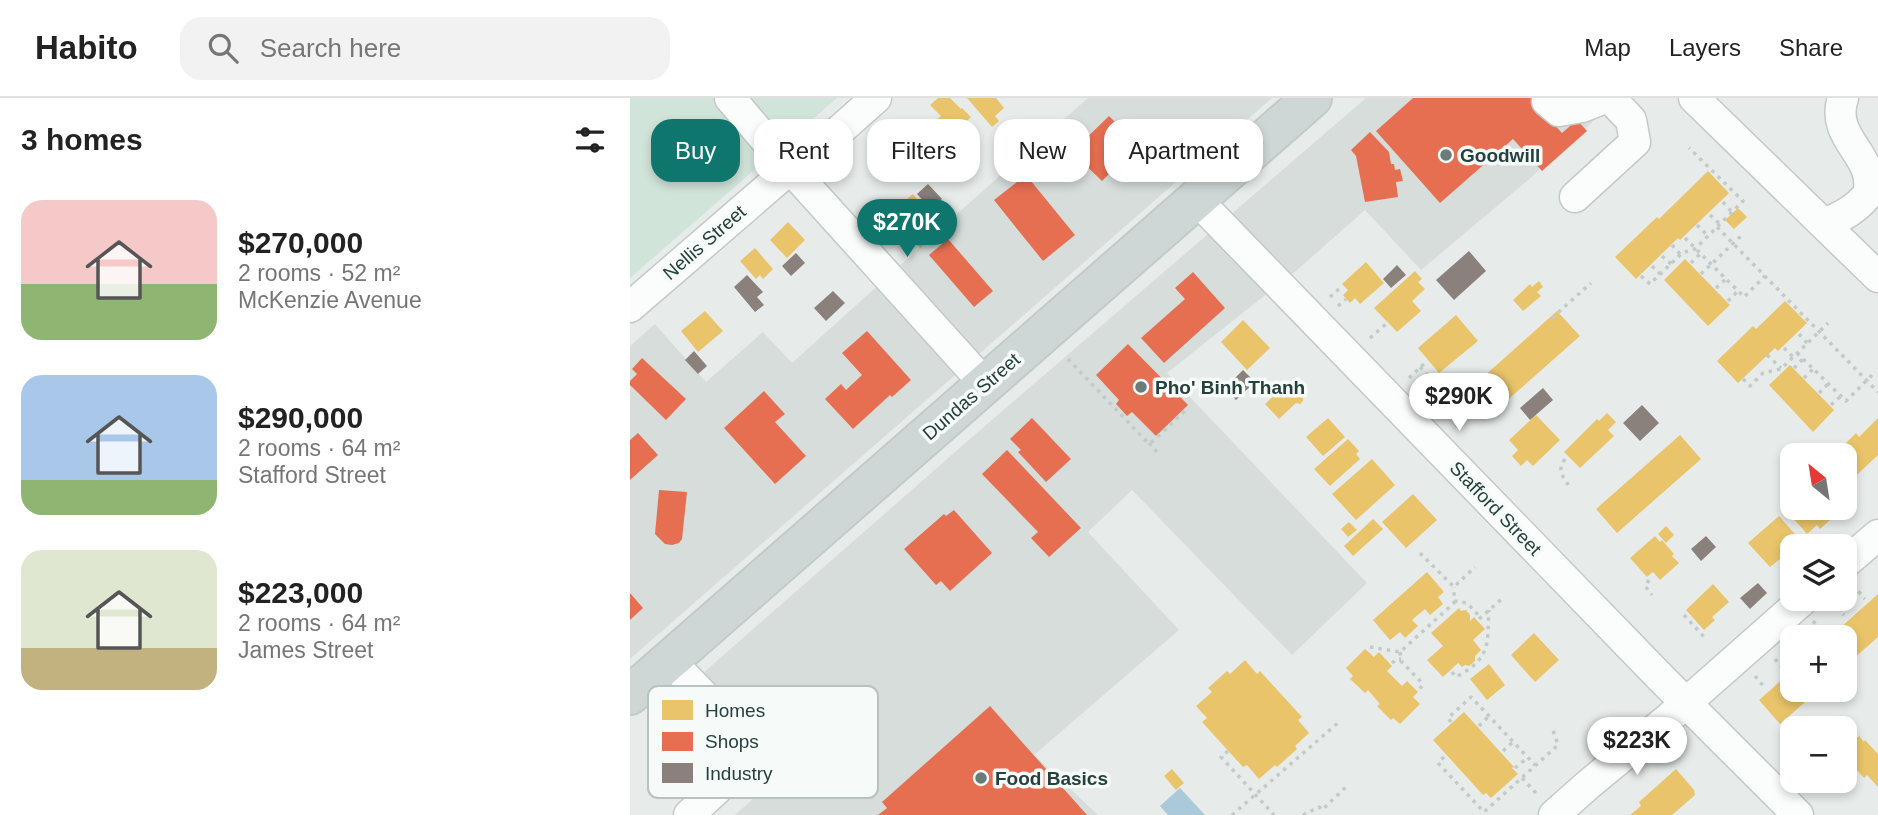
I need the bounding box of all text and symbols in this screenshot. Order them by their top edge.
search box [180,17,670,80]
text: Habito [35,29,138,66]
icon: search [204,29,242,67]
text: Search here [260,33,401,63]
text: Map [1584,34,1631,61]
text: Layers [1669,34,1741,61]
text: Share [1779,34,1843,61]
chip: Buy [651,119,740,182]
chip: Rent [754,119,853,182]
chip: Filters [867,119,980,182]
chip: New [994,119,1090,182]
chip: Apartment [1104,119,1263,182]
icon: filters [571,121,609,159]
text: 3 homes [21,123,143,156]
place label: Goodwill [1460,145,1540,166]
marker: Goodwill [1438,147,1454,163]
street label: Nellis Street [659,200,750,284]
pin: $270K [858,200,956,259]
text: $270K [873,209,941,235]
text: $270,000 [238,226,363,259]
icon: home [77,228,161,312]
text: 2 rooms · 52 m² [238,260,400,286]
text: McKenzie Avenue [238,287,422,313]
street label: Dundas Street [919,348,1025,444]
pin: $290K [1410,374,1508,433]
place label: Pho' Binh Thanh [1155,377,1305,398]
marker: Pho' Binh Thanh [1133,379,1149,395]
text: $290K [1425,383,1493,409]
text: $290,000 [238,401,363,434]
icon: home [77,403,161,487]
text: 2 rooms · 64 m² [238,435,400,461]
north arrow [1780,443,1857,520]
map controls [1780,443,1857,793]
street label: Stafford Street [1446,457,1546,560]
text: Stafford Street [238,462,386,488]
button: layers [1780,534,1857,611]
text: $223,000 [238,576,363,609]
icon: home [77,578,161,662]
text: 2 rooms · 64 m² [238,610,400,636]
button: + [1780,625,1857,702]
text: James Street [238,637,374,663]
legend [648,686,878,798]
text: Homes [705,700,765,721]
button: − [1780,716,1857,793]
pin: $223K [1588,718,1686,777]
text: $223K [1603,727,1671,753]
text: Shops [705,731,759,752]
text: Industry [705,763,773,784]
place label: Food Basics [995,768,1108,789]
marker: Food Basics [973,770,989,786]

